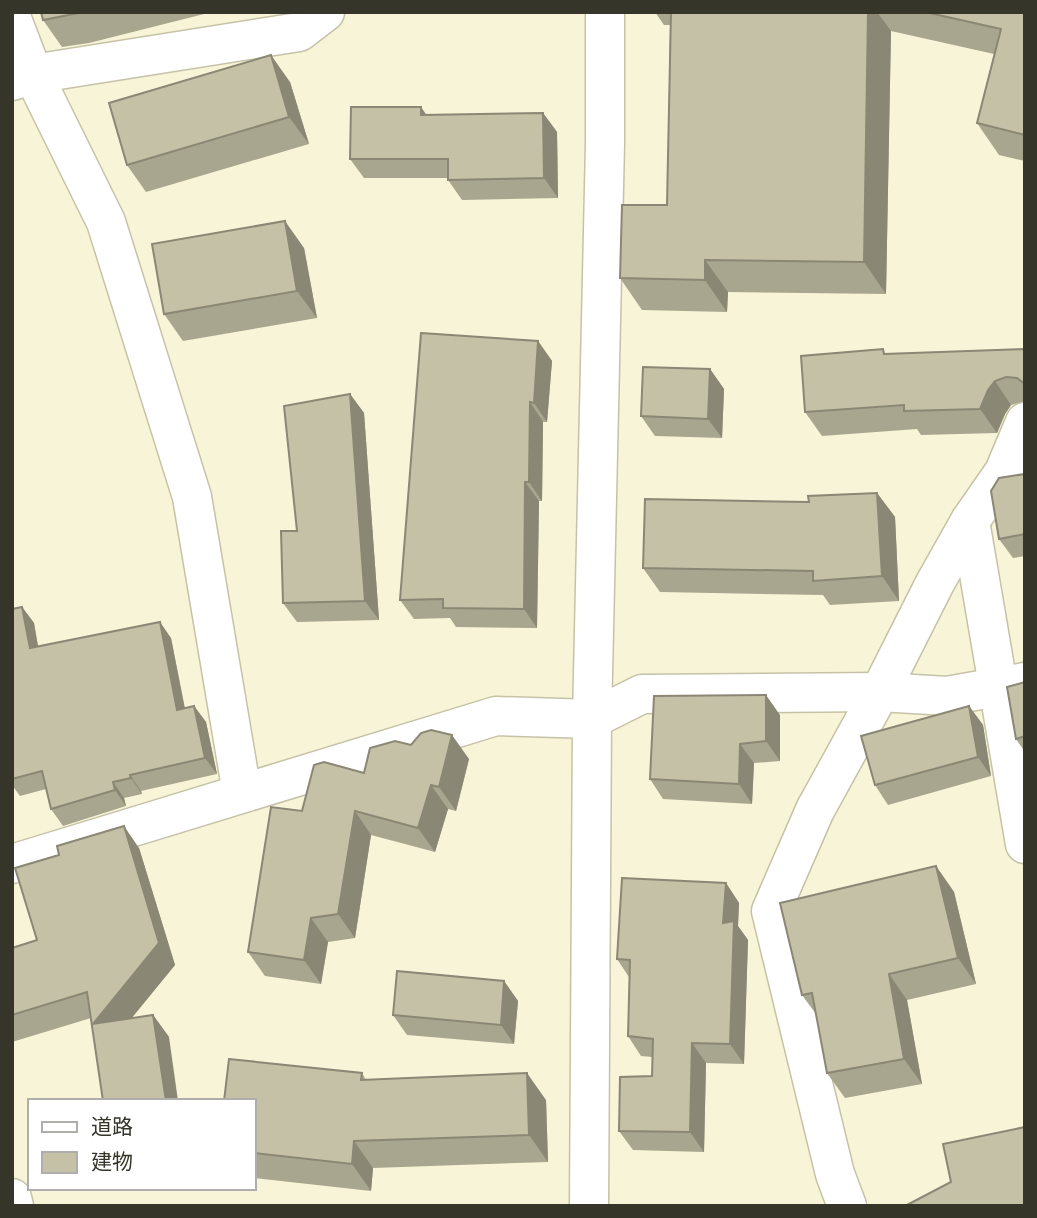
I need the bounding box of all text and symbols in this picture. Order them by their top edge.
legend [28,1099,256,1190]
text: 道路 [91,1112,133,1142]
text: 建物 [91,1147,133,1177]

